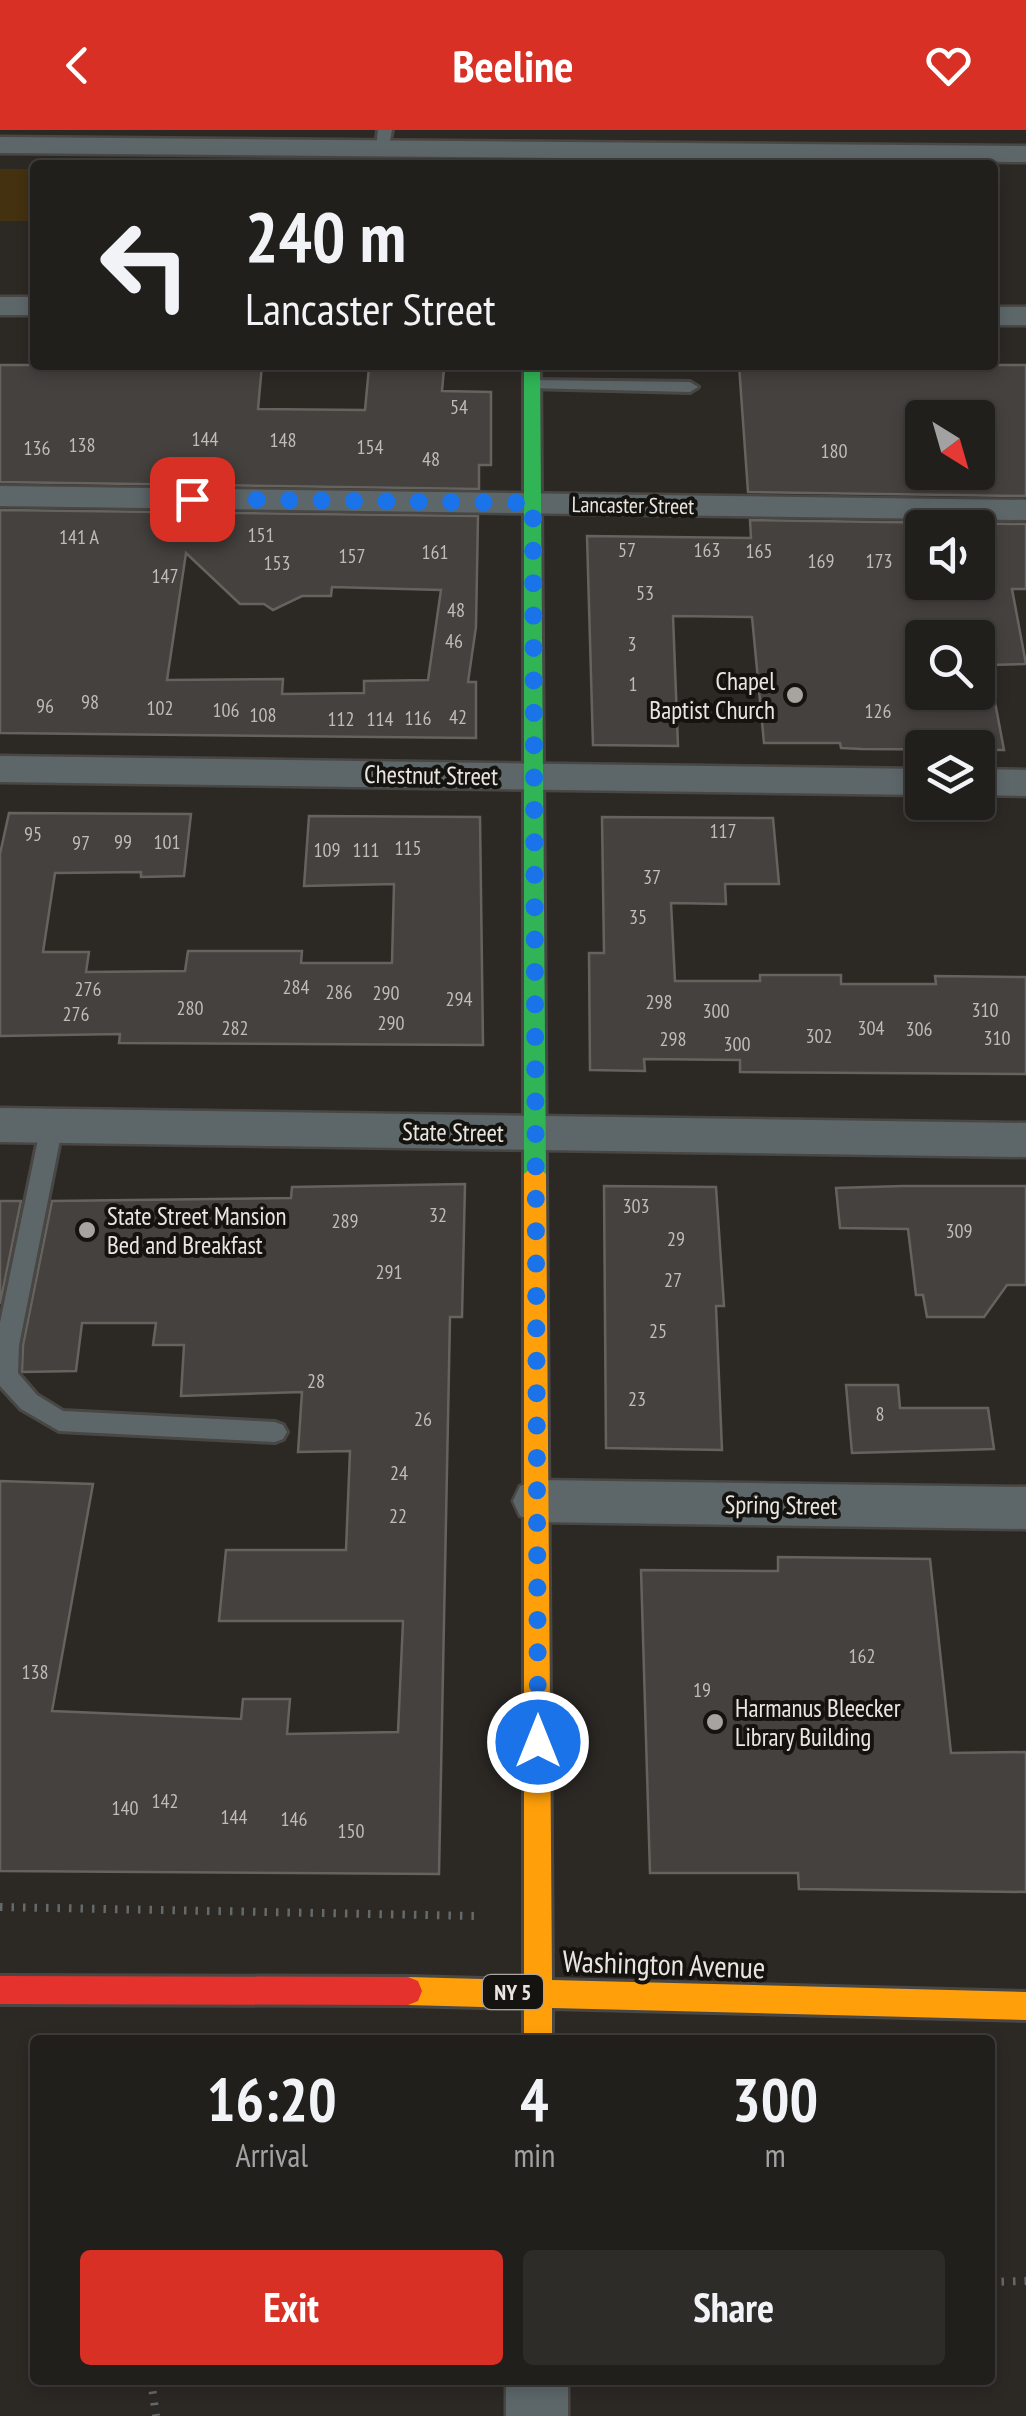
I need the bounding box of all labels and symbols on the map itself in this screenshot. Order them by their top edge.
house number: 54 [450,394,468,420]
north arrow [905,400,995,490]
house number: 144 [192,426,219,452]
house number: 148 [270,427,297,453]
house number: 138 [69,432,96,458]
house number: 154 [357,434,384,460]
house number: 136 [24,435,51,461]
house number: 180 [821,438,848,464]
house number: 48 [422,446,440,472]
pin [150,457,235,542]
street label: Lancaster Street [571,490,695,520]
house number: 151 [248,522,275,548]
house number: 141 A [59,524,100,550]
house number: 57 [618,537,636,563]
house number: 163 [694,537,721,563]
house number: 165 [746,538,773,564]
house number: 161 [422,539,449,565]
house number: 157 [339,543,366,569]
house number: 169 [808,548,835,574]
house number: 173 [866,548,893,574]
house number: 153 [264,550,291,576]
house number: 147 [152,563,179,589]
house number: 53 [636,580,654,606]
house number: 48 [447,597,465,623]
house number: 46 [445,628,463,654]
house number: 3 [628,631,637,657]
place label: Chapel Baptist Church [649,665,775,726]
house number: 1 [629,671,638,697]
marker: Chapel Baptist Church [784,684,806,706]
house number: 98 [81,689,99,715]
house number: 96 [36,693,54,719]
house number: 102 [147,695,174,721]
house number: 106 [213,697,240,723]
house number: 126 [865,698,892,724]
house number: 108 [250,702,277,728]
house number: 42 [449,704,467,730]
house number: 116 [405,705,432,731]
house number: 112 [328,706,355,732]
house number: 114 [367,706,394,732]
street label: Chestnut Street [364,758,498,792]
house number: 117 [710,818,737,844]
house number: 95 [24,821,42,847]
house number: 99 [114,829,132,855]
house number: 101 [154,829,181,855]
house number: 97 [72,830,90,856]
house number: 115 [395,835,422,861]
house number: 109 [314,837,341,863]
house number: 111 [353,837,380,863]
house number: 37 [643,864,661,890]
house number: 35 [629,904,647,930]
house number: 284 [283,974,310,1000]
house number: 276 [75,976,102,1002]
house number: 286 [326,979,353,1005]
house number: 290 [373,980,400,1006]
house number: 294 [446,986,473,1012]
house number: 298 [646,989,673,1015]
house number: 280 [177,995,204,1021]
house number: 310 [972,997,999,1023]
house number: 300 [703,998,730,1024]
house number: 276 [63,1001,90,1027]
house number: 290 [378,1010,405,1036]
house number: 282 [222,1015,249,1041]
house number: 304 [858,1015,885,1041]
house number: 306 [906,1016,933,1042]
house number: 302 [806,1023,833,1049]
house number: 310 [984,1025,1011,1051]
house number: 298 [660,1026,687,1052]
house number: 300 [724,1031,751,1057]
street label: State Street [402,1115,504,1149]
house number: 303 [623,1193,650,1219]
place label: State Street Mansion Bed and Breakfast [107,1200,286,1261]
house number: 32 [429,1202,447,1228]
house number: 289 [332,1208,359,1234]
house number: 309 [946,1218,973,1244]
marker: State Street Mansion Bed and Breakfast [76,1219,98,1241]
house number: 29 [667,1226,685,1252]
house number: 291 [376,1259,403,1285]
house number: 27 [664,1267,682,1293]
house number: 25 [649,1318,667,1344]
house number: 28 [307,1368,325,1394]
house number: 23 [628,1386,646,1412]
house number: 8 [876,1401,885,1427]
house number: 26 [414,1406,432,1432]
house number: 24 [390,1460,408,1486]
street label: Spring Street [724,1488,838,1522]
house number: 22 [389,1503,407,1529]
house number: 162 [849,1643,876,1669]
house number: 138 [22,1659,49,1685]
house number: 19 [693,1677,711,1703]
position arrow [486,1690,590,1794]
place label: Harmanus Bleecker Library Building [735,1692,901,1753]
marker: Harmanus Bleecker Library Building [704,1711,726,1733]
house number: 142 [152,1788,179,1814]
house number: 140 [112,1795,139,1821]
house number: 144 [221,1804,248,1830]
house number: 146 [281,1806,308,1832]
house number: 150 [338,1818,365,1844]
street label: Washington Avenue [562,1940,766,1987]
road number: NY 5 [483,1975,543,2009]

